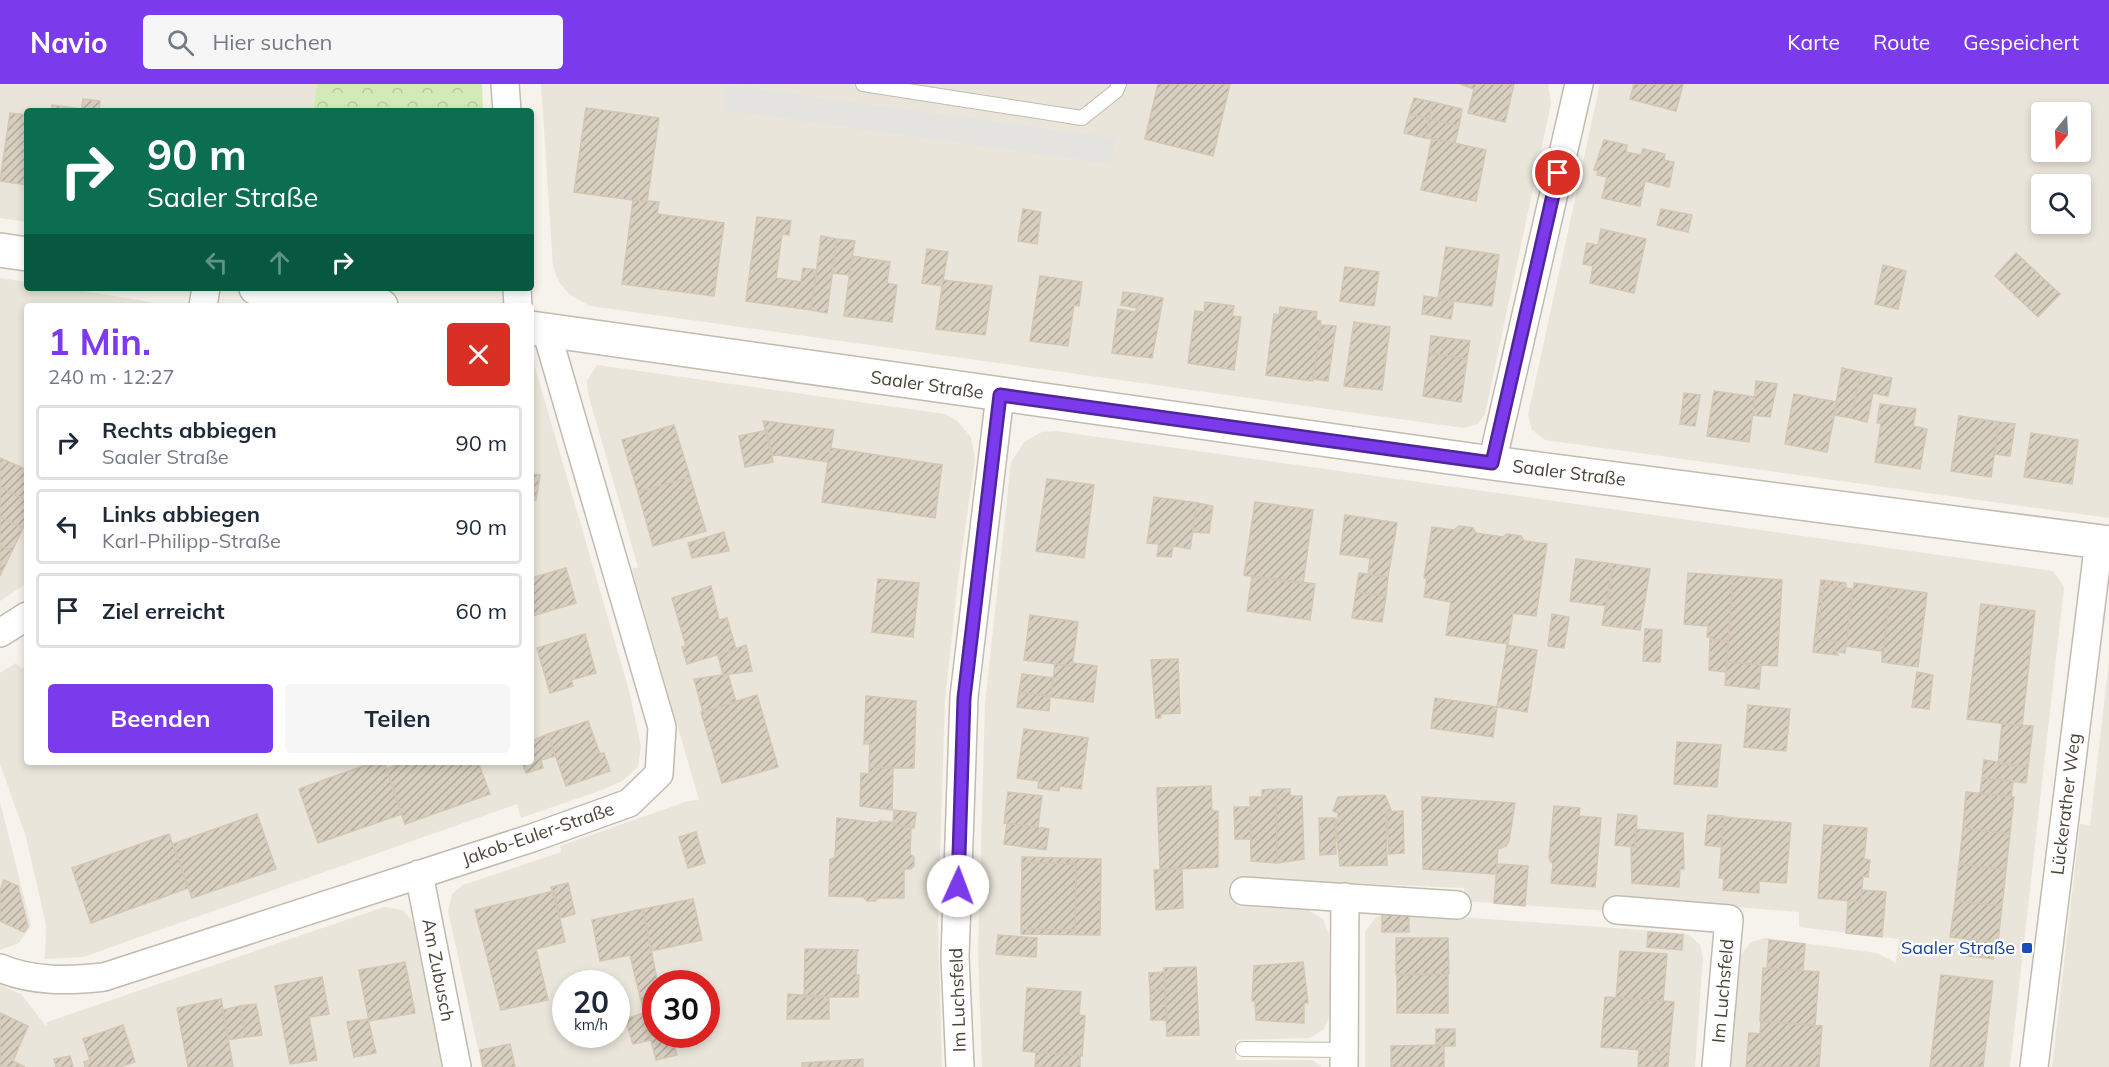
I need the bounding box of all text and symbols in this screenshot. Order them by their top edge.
search box [143,15,563,69]
text: Navio [30,25,107,60]
icon: search [164,26,197,59]
text: Hier suchen [212,28,333,56]
text: Karte [1787,29,1840,55]
text: Route [1873,29,1930,55]
text: Gespeichert [1963,29,2079,55]
north arrow [2031,102,2091,162]
map controls [2031,102,2091,234]
text: 90 m [147,128,247,181]
icon: right [48,132,126,210]
pin [1532,147,1583,198]
icon: arrive [1541,156,1574,189]
button: search [2031,174,2091,234]
text: Saaler Straße [147,180,318,214]
icon: left [200,246,233,279]
icon: ahead [263,246,296,279]
icon: right [326,246,359,279]
text: 1 Min. [48,319,151,364]
button: close [447,323,510,386]
text: 240 m · 12:27 [48,364,174,389]
street label: Saaler Straße [869,365,985,404]
text: Rechts abbiegen [102,416,277,444]
icon: right [51,426,84,459]
text: 90 m [456,429,507,457]
text: Saaler Straße [102,444,229,469]
street label: Saaler Straße [1511,454,1627,491]
text: Links abbiegen [102,500,260,528]
icon: left [51,510,84,543]
text: 90 m [456,513,507,541]
text: Karl-Philipp-Straße [102,528,281,553]
icon: arrive [51,594,84,627]
text: Ziel erreicht [102,597,225,625]
text: 60 m [456,597,507,625]
button: Beenden [48,684,273,753]
button: Teilen [285,684,510,753]
street label: Lückerather Weg [2045,732,2086,876]
street label: Jakob-Euler-Straße [459,797,617,870]
position arrow [926,854,990,918]
street label: Am Zubusch [417,917,460,1023]
place label: Saaler Straße [1901,936,2015,959]
street label: Im Luchsfeld [1707,938,1739,1044]
marker: Saaler Straße [2020,941,2034,955]
street label: Im Luchsfeld [944,948,971,1053]
speed limit sign: 30 [642,970,720,1048]
text: 20 [573,983,609,1021]
text: km/h [574,1015,608,1034]

